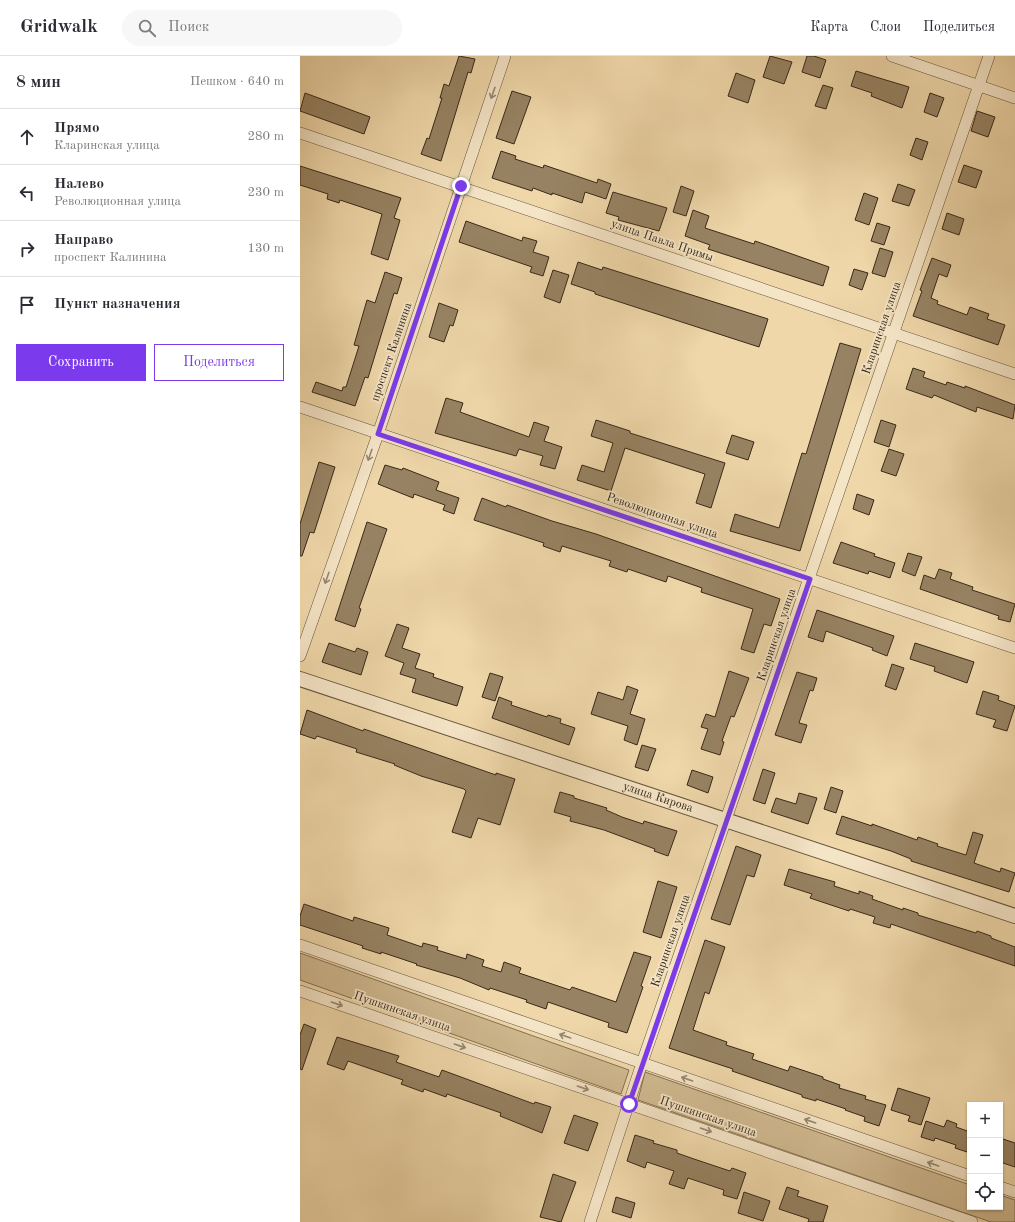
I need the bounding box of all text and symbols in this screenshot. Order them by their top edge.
search box [122,10,402,46]
icon: search [136,17,158,39]
text: Gridwalk [20,18,98,37]
text: Поиск [168,20,209,35]
text: Карта [810,20,848,34]
text: Слои [870,20,901,34]
text: Поделиться [923,20,995,34]
text: 8 мин [16,74,61,91]
text: Пешком · 640 m [190,75,284,88]
one-way arrow [488,87,496,99]
text: Прямо [54,121,100,136]
icon: ahead [16,126,38,148]
text: 280 m [247,130,284,143]
text: Кларинская улица [54,139,160,152]
text: Налево [54,177,104,192]
route end [452,177,470,195]
icon: left [16,182,38,204]
text: 230 m [247,186,284,199]
text: Революционная улица [54,195,181,208]
street label: улица Павла Примы [609,218,715,264]
text: Направо [54,233,113,248]
icon: right [16,238,38,260]
text: 130 m [247,242,284,255]
text: проспект Калинина [54,251,166,264]
street label: Кларинская улица [860,280,904,376]
icon: arrive [16,294,38,316]
text: Пункт назначения [54,297,181,312]
street label: проспект Калинина [369,301,415,403]
button: Сохранить [16,344,146,381]
button: Поделиться [154,344,284,381]
one-way arrow [366,448,374,460]
street label: Революционная улица [605,491,719,541]
one-way arrow [323,571,331,583]
street label: Кларинская улица [755,587,799,683]
street label: улица Кирова [621,780,695,815]
street label: Кларинская улица [649,893,693,989]
street label: Пушкинская улица [352,990,452,1034]
one-way arrow [331,1000,343,1008]
one-way arrow [559,1032,571,1040]
one-way arrow [453,1042,465,1050]
one-way arrow [682,1074,694,1082]
one-way arrow [576,1085,589,1092]
route start [620,1095,638,1113]
street label: Пушкинская улица [658,1095,758,1139]
map controls [967,1102,1003,1210]
button: + [967,1102,1003,1138]
one-way arrow [804,1117,817,1124]
one-way arrow [699,1127,711,1135]
button: − [967,1138,1003,1174]
one-way arrow [928,1159,940,1167]
button: locate [967,1174,1003,1210]

